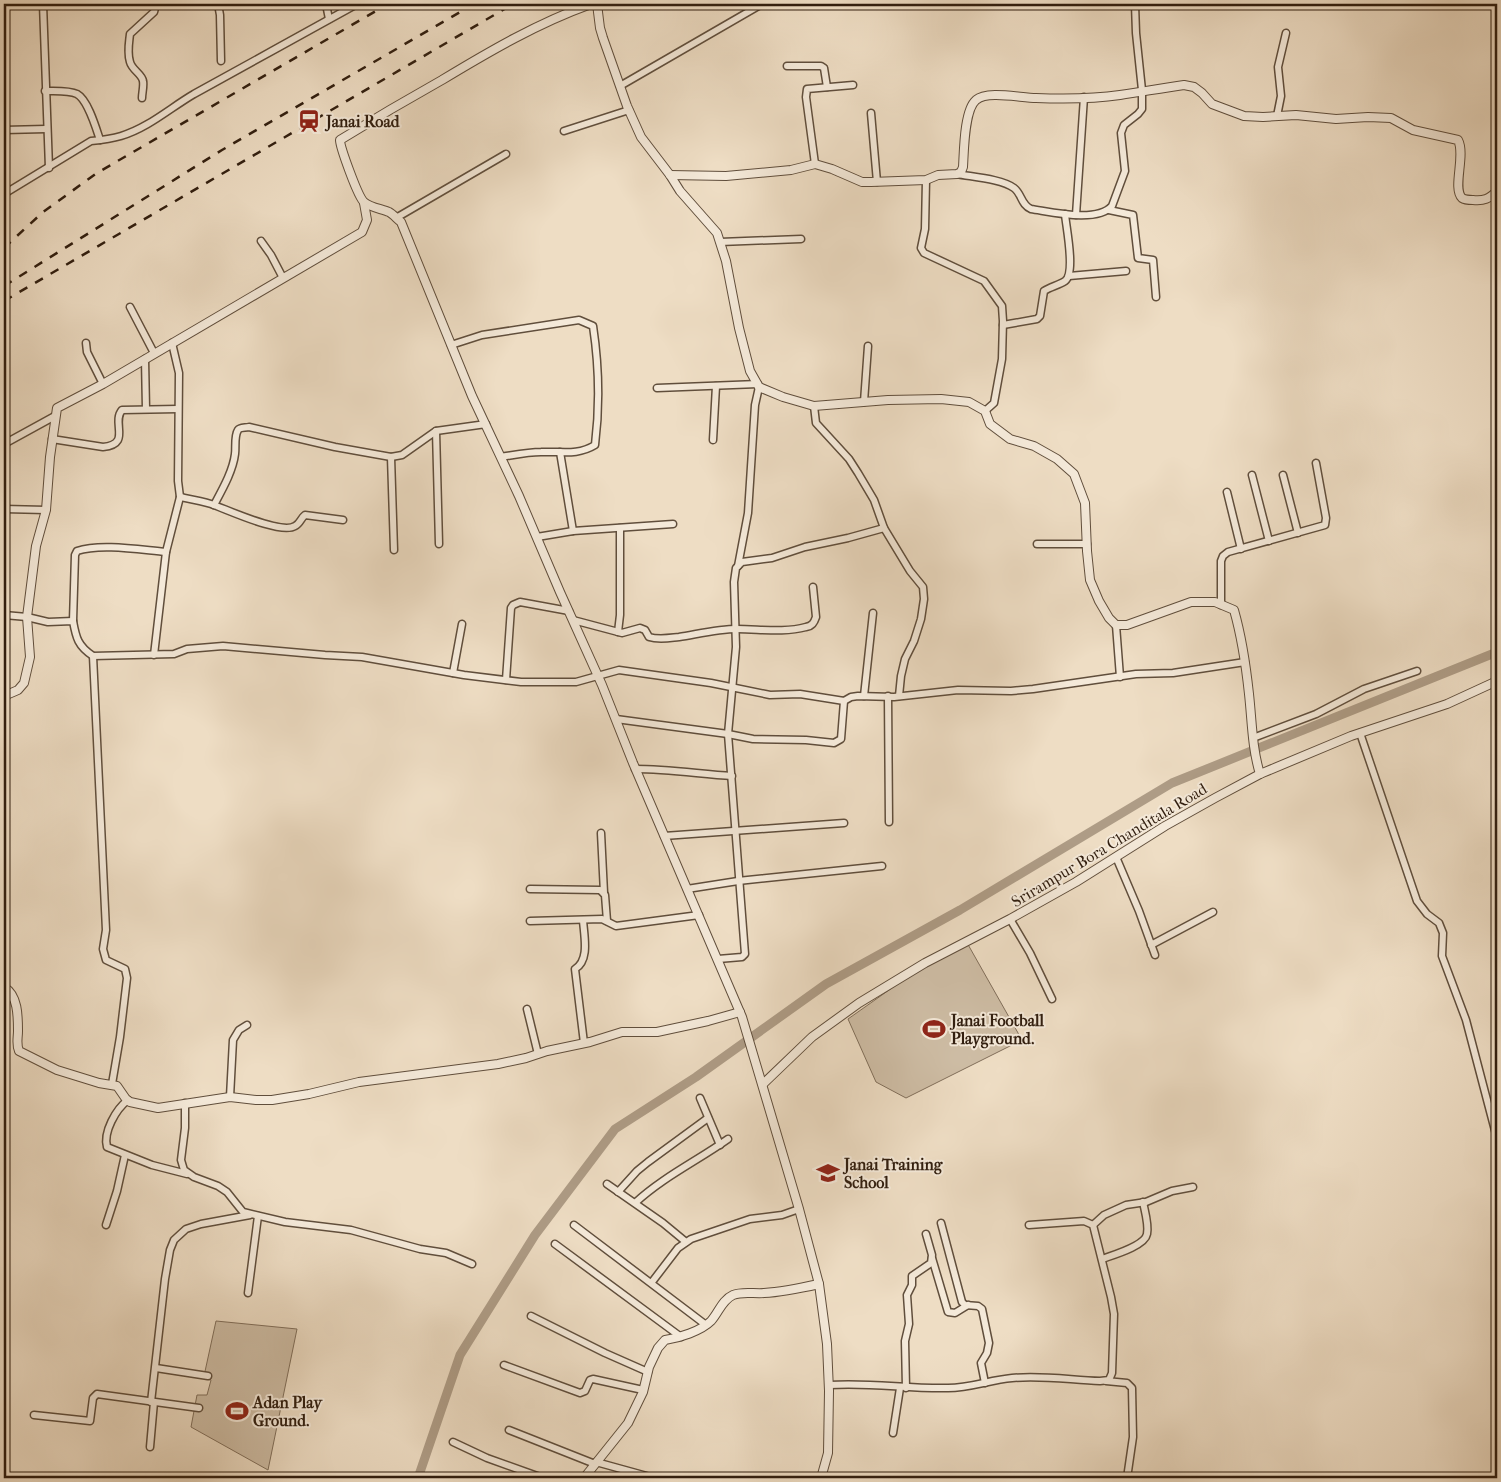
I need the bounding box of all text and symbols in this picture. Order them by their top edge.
station icon: Janai Road [296,108,322,134]
place label: Janai Road [324,112,401,132]
street label: Srirampur Bora Chanditala Road [1008,779,1211,911]
place label: Janai Football Playground. [949,1011,1045,1049]
sports icon: Janai Football Playground. [921,1016,947,1042]
place label: Janai Training School [842,1155,943,1192]
school or university icon: Janai Training School [815,1160,841,1186]
place label: Adan Play Ground. [252,1393,323,1430]
sports icon: Adan Play Ground. [224,1398,250,1424]

